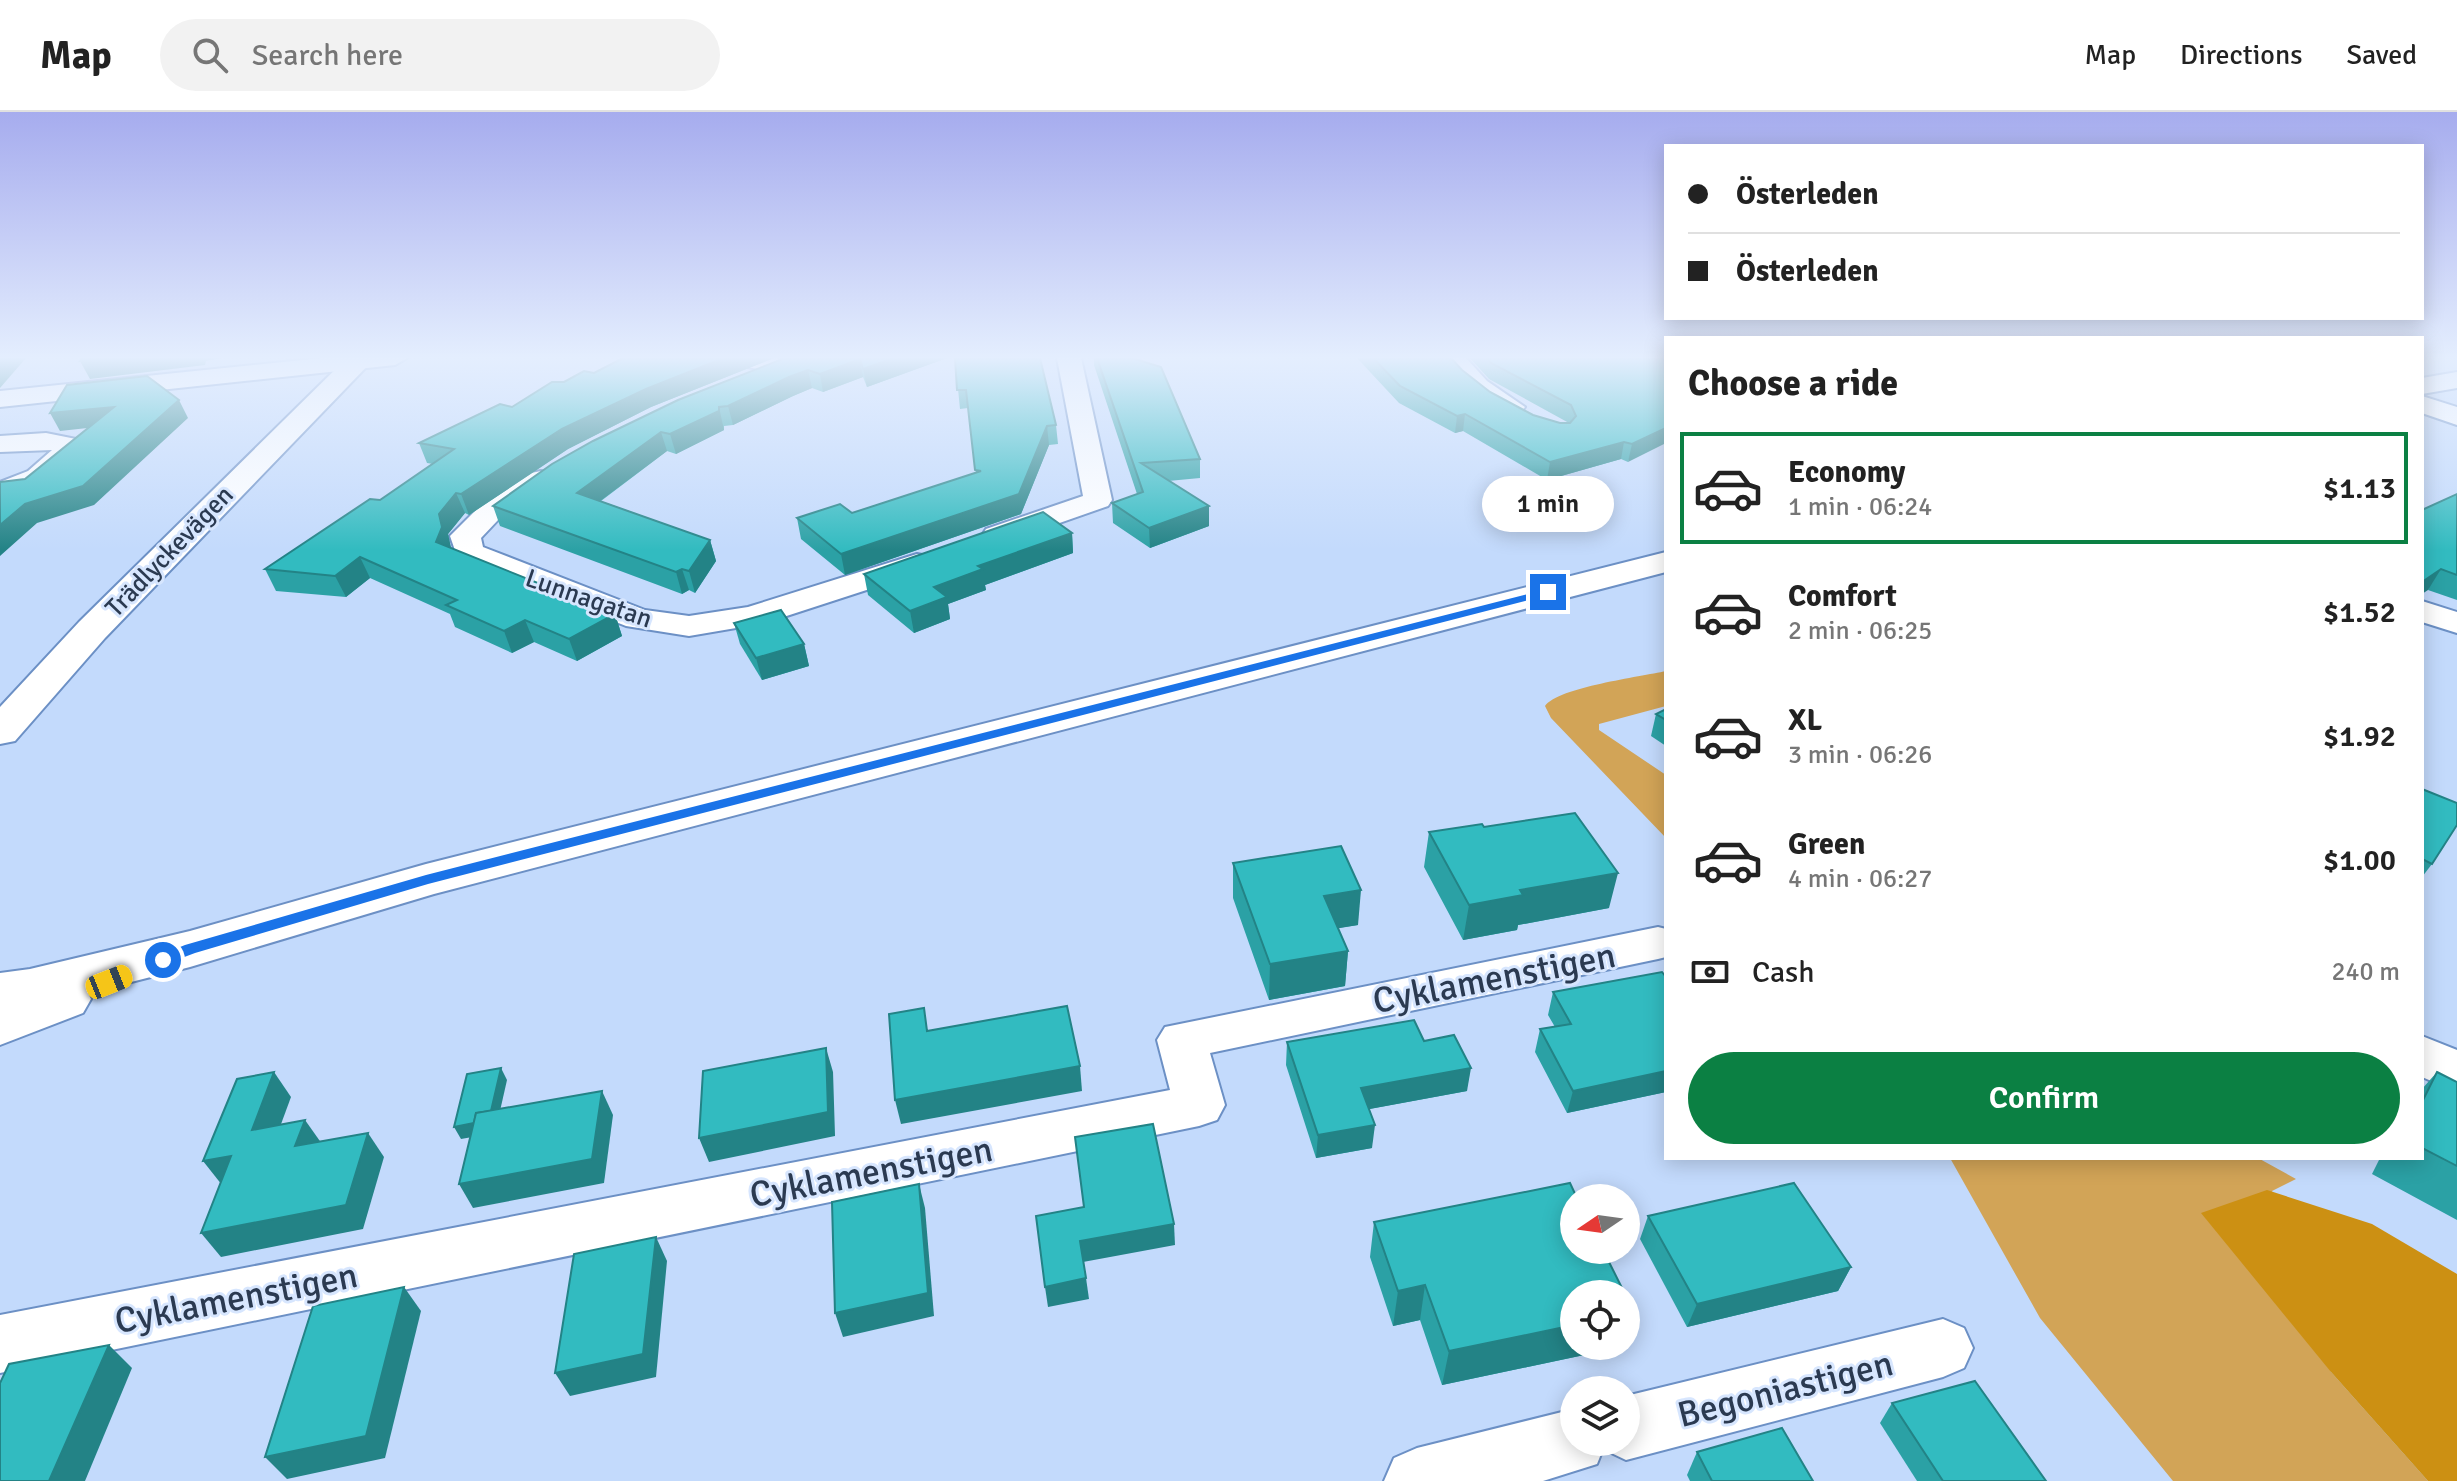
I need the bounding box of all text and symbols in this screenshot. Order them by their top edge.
search box [160,19,720,91]
text: Map [40,32,112,79]
icon: search [188,33,232,77]
text: Search here [252,37,403,74]
text: Map [2084,38,2136,72]
text: Directions [2180,38,2302,72]
text: Saved [2346,38,2417,72]
text: Österleden [1736,176,1879,213]
text: Österleden [1736,253,1879,290]
text: Choose a ride [1688,361,1898,406]
icon: car [1692,452,1764,524]
text: Economy [1788,454,1905,491]
text: $1.13 [2323,470,2396,507]
callout: 1 min [1482,476,1614,532]
street label: Trädlyckevägen [99,479,240,624]
text: 1 min [1517,488,1579,520]
text: 1 min · 06:24 [1788,491,1932,523]
street label: Lunnagatan [521,562,656,636]
route end [1530,574,1566,610]
icon: car [1692,576,1764,648]
text: Comfort [1788,578,1897,615]
text: $1.52 [2323,594,2396,631]
text: 2 min · 06:25 [1788,615,1932,647]
icon: car [1692,700,1764,772]
text: XL [1788,702,1822,739]
text: $1.92 [2323,718,2396,755]
text: 3 min · 06:26 [1788,739,1932,771]
icon: car [1692,824,1764,896]
text: Green [1788,826,1865,863]
text: $1.00 [2323,842,2396,879]
text: 4 min · 06:27 [1788,863,1932,895]
street label: Cyklamenstigen [1369,933,1619,1024]
route start [145,942,181,978]
icon: cash [1688,950,1732,994]
text: Cash [1752,954,1815,991]
text: 240 m [2331,956,2400,988]
car [82,962,136,1002]
button: Confirm [1688,1052,2400,1144]
street label: Cyklamenstigen [746,1127,996,1218]
north arrow [1560,1184,1640,1264]
map controls [1560,1184,1640,1456]
street label: Cyklamenstigen [111,1253,361,1344]
button: locate [1560,1280,1640,1360]
street label: Begoniastigen [1673,1341,1898,1438]
button: layers [1560,1376,1640,1456]

